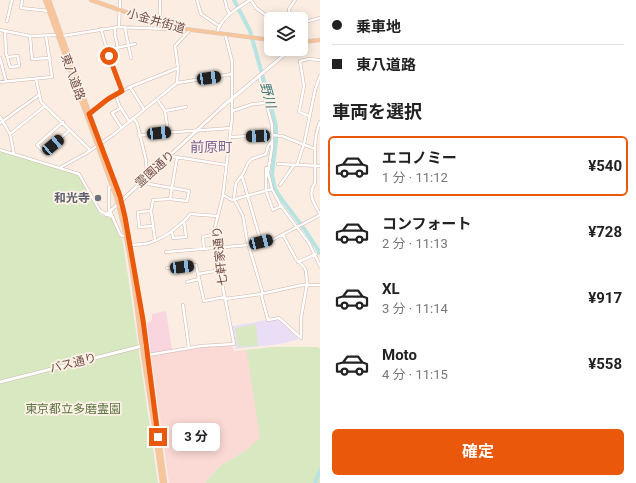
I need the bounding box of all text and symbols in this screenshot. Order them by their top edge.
street label: 小金井街道 [125,6,187,36]
map controls [264,12,308,56]
button: layers [264,12,308,56]
text: 乗車地 [356,18,401,36]
route start [100,47,118,65]
street label: 東八道路 [58,52,88,102]
text: 東八道路 [356,56,416,74]
car [196,70,222,86]
water label: 野川 [257,80,279,111]
text: 車両を選択 [332,101,422,122]
car [146,126,172,140]
car [246,129,270,143]
car [40,133,66,157]
district label: 前原町 [190,139,232,155]
street label: 霊園通り [132,148,178,190]
icon: car [334,148,370,184]
text: エコノミー [382,149,457,167]
text: ¥540 [588,157,622,175]
text: 1 分 · 11:12 [382,170,448,185]
place label: 和光寺 [54,191,90,205]
marker: 和光寺 [93,193,103,203]
icon: car [334,214,370,250]
text: コンフォート [382,215,472,233]
text: ¥728 [588,223,622,241]
street label: 七軒家通り [210,225,230,287]
car [248,233,274,251]
text: 2 分 · 11:13 [382,236,448,251]
car [169,260,195,274]
icon: car [334,280,370,316]
text: XL [382,280,400,298]
text: ¥917 [588,289,622,307]
text: 3 分 · 11:14 [382,301,448,316]
icon: car [334,346,370,382]
text: Moto [382,346,417,364]
street label: バス通り [48,350,98,376]
text: ¥558 [588,355,622,373]
text: 4 分 · 11:15 [382,367,448,382]
park label: 東京都立多磨霊園 [25,402,121,416]
callout: 3 分 [172,423,220,451]
route end [149,428,167,446]
text: 3 分 [184,429,208,444]
button: 確定 [332,429,624,475]

